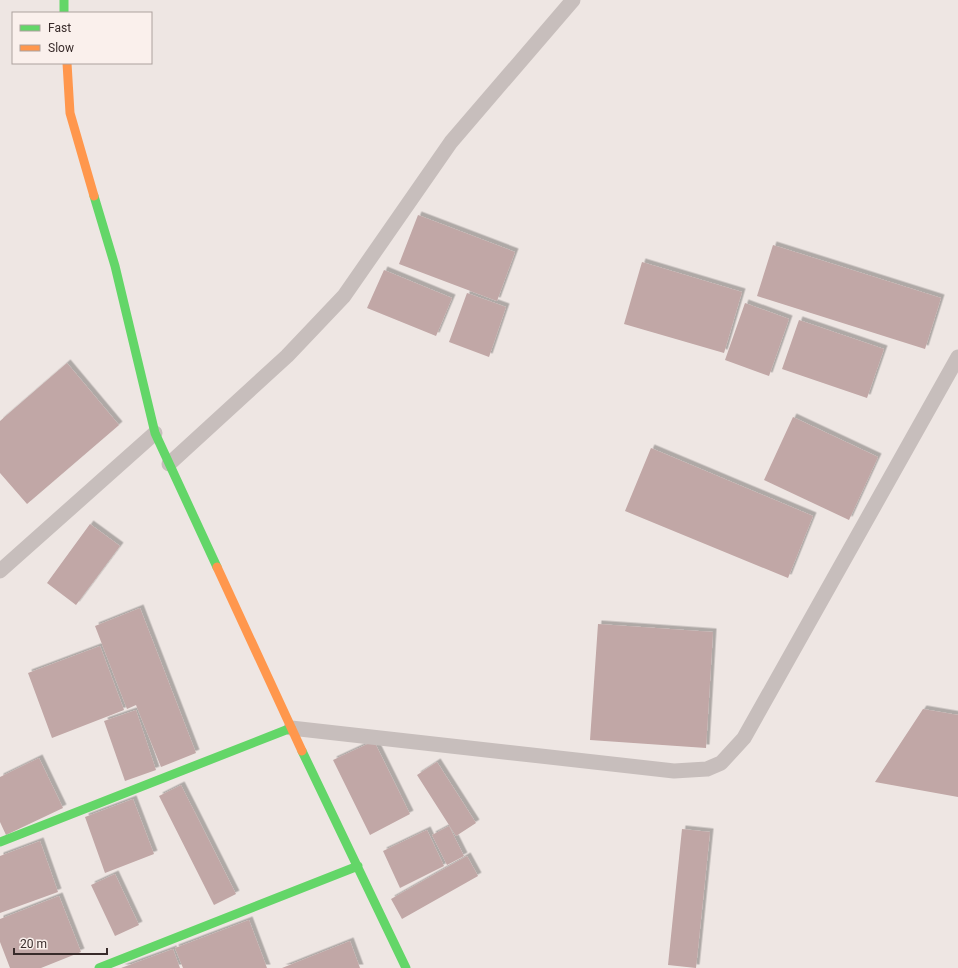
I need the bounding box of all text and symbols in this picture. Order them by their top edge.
legend [12,12,152,64]
text: Fast [48,21,71,35]
text: Slow [48,41,74,55]
scale bar [14,930,107,956]
text: 20 m [20,937,47,951]

